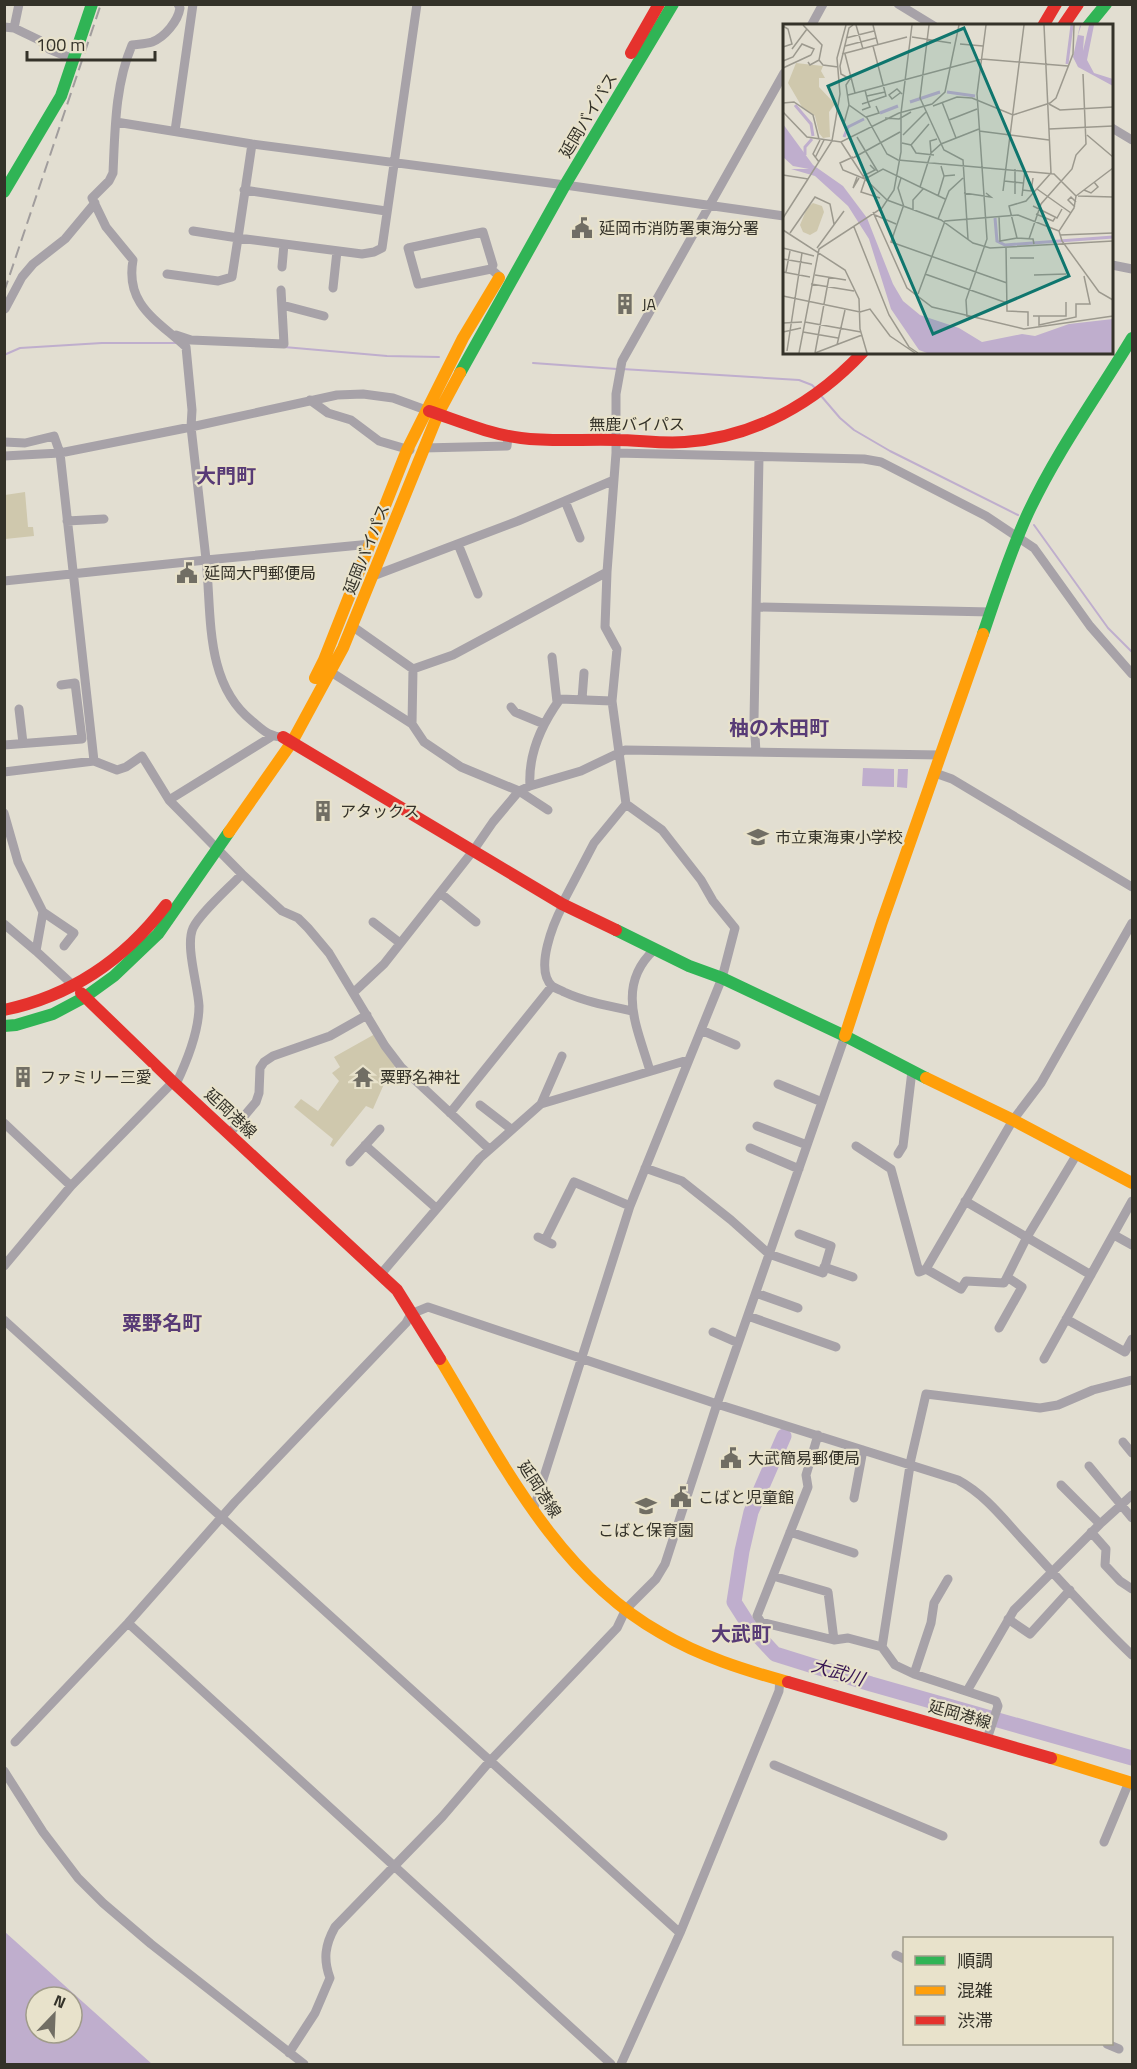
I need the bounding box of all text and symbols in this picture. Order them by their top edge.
scale bar [27,24,154,62]
inset map [783,24,1113,354]
text: 100 m [36,31,85,58]
street label: 延岡バイパス [553,68,623,162]
public building icon: 延岡市消防署東海分署 [570,216,594,240]
place label: 延岡市消防署東海分署 [599,216,759,240]
building icon: JA [613,292,637,316]
place label: JA [642,292,657,316]
street label: 無鹿バイパス [589,412,685,436]
district label: 大門町 [196,460,256,491]
street label: 延岡バイパス [337,500,395,598]
public building icon: 延岡大門郵便局 [175,561,199,585]
place label: 延岡大門郵便局 [204,561,316,585]
district label: 柚の木田町 [729,712,829,743]
building icon: アタックス [311,799,335,823]
place label: アタックス [340,799,420,823]
school or university icon: 市立東海東小学校 [746,825,770,849]
place label: 市立東海東小学校 [775,825,903,849]
building icon: ファミリー三愛 [11,1065,35,1089]
place label: ファミリー三愛 [40,1065,152,1089]
temple icon: 粟野名神社 [351,1065,375,1089]
place label: 粟野名神社 [380,1065,460,1089]
street label: 延岡港線 [199,1082,263,1144]
district label: 粟野名町 [122,1307,202,1338]
public building icon: 大武簡易郵便局 [719,1446,743,1470]
place label: 大武簡易郵便局 [748,1446,860,1470]
street label: 延岡港線 [513,1456,567,1522]
public building icon: こばと児童館 [669,1485,693,1509]
place label: こばと児童館 [698,1485,794,1509]
school or university icon: こばと保育園 [634,1494,658,1518]
place label: こばと保育園 [598,1518,694,1542]
district label: 大武町 [711,1618,771,1649]
water label: 大武川 [808,1652,870,1693]
street label: 延岡港線 [926,1694,994,1734]
legend [903,1937,1113,2045]
text: 順調 [957,1947,993,1974]
text: 混雑 [957,1977,993,2004]
north arrow [24,1985,84,2045]
text: N [50,1988,70,2014]
text: 渋滞 [957,2007,993,2034]

